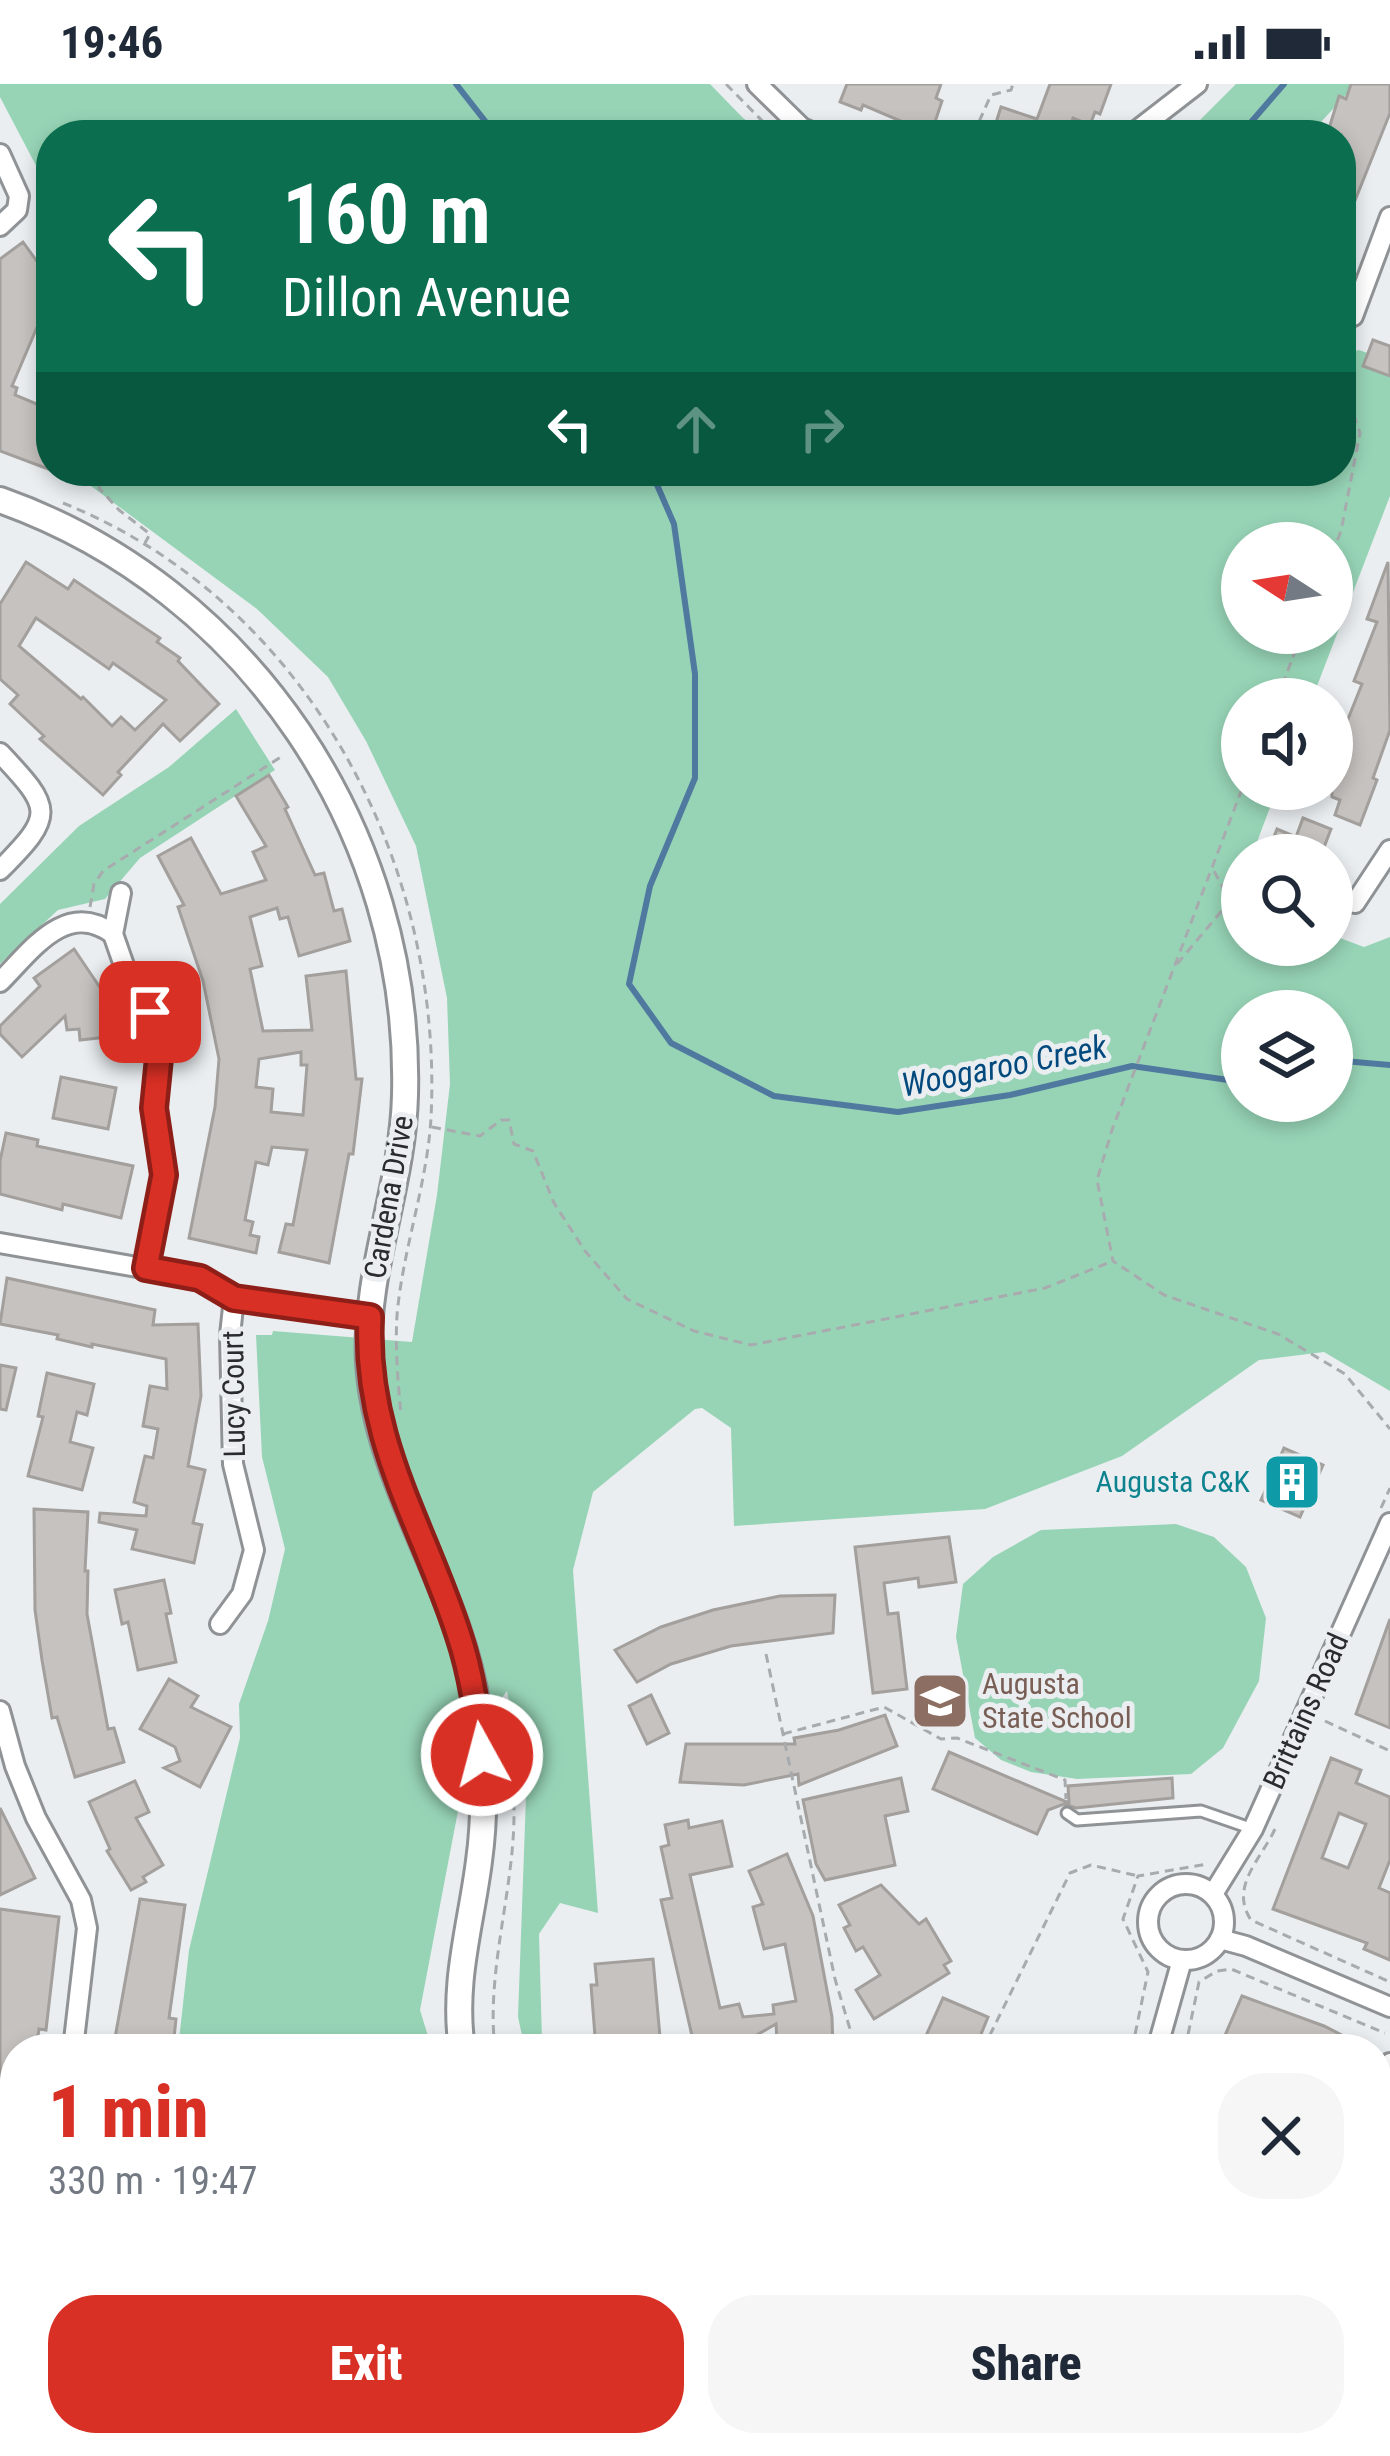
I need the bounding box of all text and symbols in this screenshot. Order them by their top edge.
text: 19:46 [60,16,163,69]
text: 160 m [282,165,491,264]
icon: left [84,168,240,324]
text: Dillon Avenue [282,266,571,329]
icon: left [537,396,603,462]
icon: ahead [663,396,729,462]
icon: right [789,396,855,462]
north arrow [1221,522,1353,654]
map controls [1221,522,1353,1122]
button: sound [1221,678,1353,810]
button: search [1221,834,1353,966]
pin [99,961,201,1063]
icon: arrive [117,979,183,1045]
button: layers [1221,990,1353,1122]
water label: Woogaroo Creek [898,1026,1111,1104]
street label: Cardena Drive [357,1113,420,1281]
street label: Lucy Court [215,1330,252,1458]
building icon: Augusta C&K [1261,1451,1323,1513]
place label: Augusta C&K [1096,1464,1251,1499]
street label: Brittains Road [1256,1628,1355,1794]
place label: Augusta State School [982,1666,1132,1735]
school or university icon: Augusta State School [909,1670,971,1732]
position arrow [419,1692,545,1818]
text: 1 min [48,2070,209,2155]
button: close [1218,2073,1344,2199]
text: 330 m · 19:47 [48,2158,258,2204]
button: Exit [48,2295,684,2433]
button: Share [708,2295,1344,2433]

